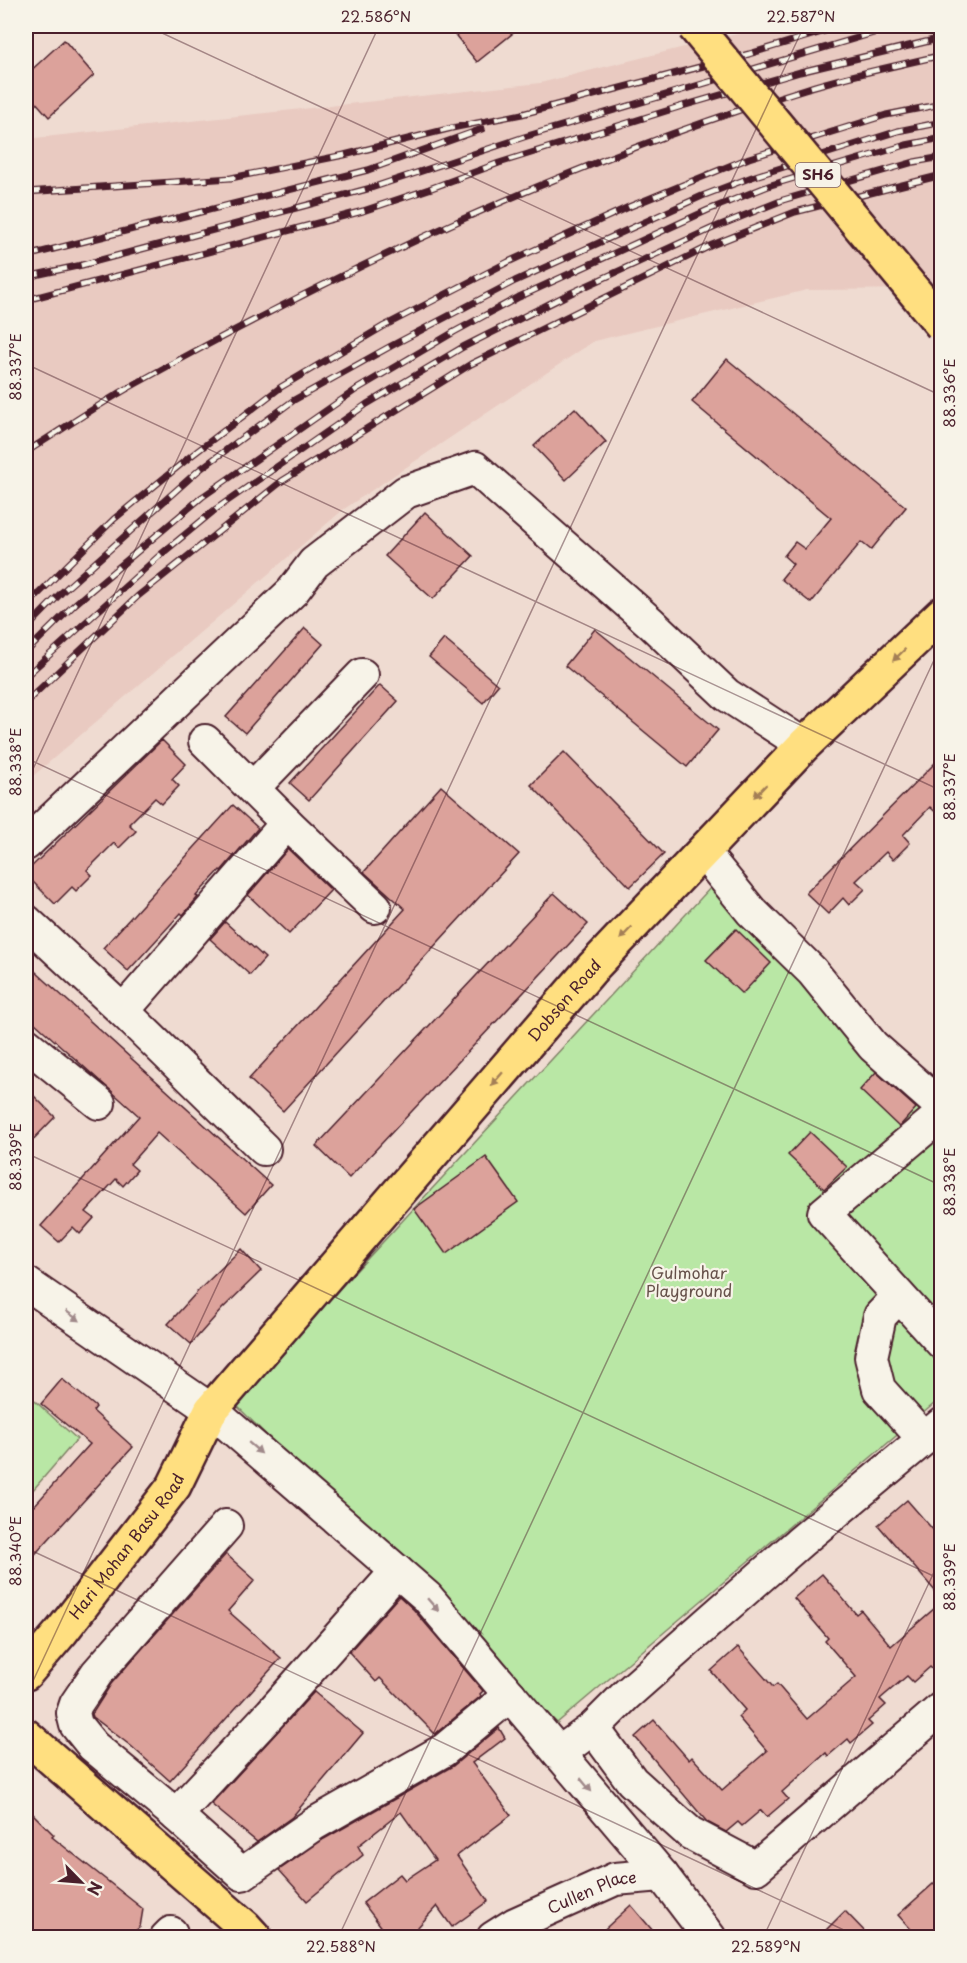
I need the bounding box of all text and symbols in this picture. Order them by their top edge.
text: 22.586°N [341,4,411,27]
text: 22.587°N [766,4,836,27]
road number: SH6 [796,163,840,187]
text: 88.337°E [3,333,26,401]
text: 88.336°E [937,358,960,428]
one-way arrow [893,647,907,661]
text: 88.338°E [3,728,26,796]
text: 88.337°E [937,753,960,821]
one-way arrow [753,784,767,799]
one-way arrow [619,925,633,939]
street label: Dobson Road [521,953,606,1046]
one-way arrow [490,1071,503,1087]
text: 88.339°E [3,1123,26,1191]
text: 88.338°E [937,1148,960,1216]
park label: Gulmohar Playground [646,1260,732,1302]
one-way arrow [65,1310,81,1322]
one-way arrow [247,1441,262,1454]
street label: Hari Mohan Basu Road [62,1469,189,1624]
text: 88.340°E [3,1516,26,1586]
text: 88.339°E [937,1543,960,1611]
one-way arrow [426,1597,439,1612]
one-way arrow [579,1777,592,1792]
north arrow [51,1852,111,1912]
street label: Cullen Place [543,1864,637,1919]
text: N [82,1878,109,1900]
text: 22.588°N [306,1934,376,1957]
text: 22.589°N [731,1934,801,1957]

